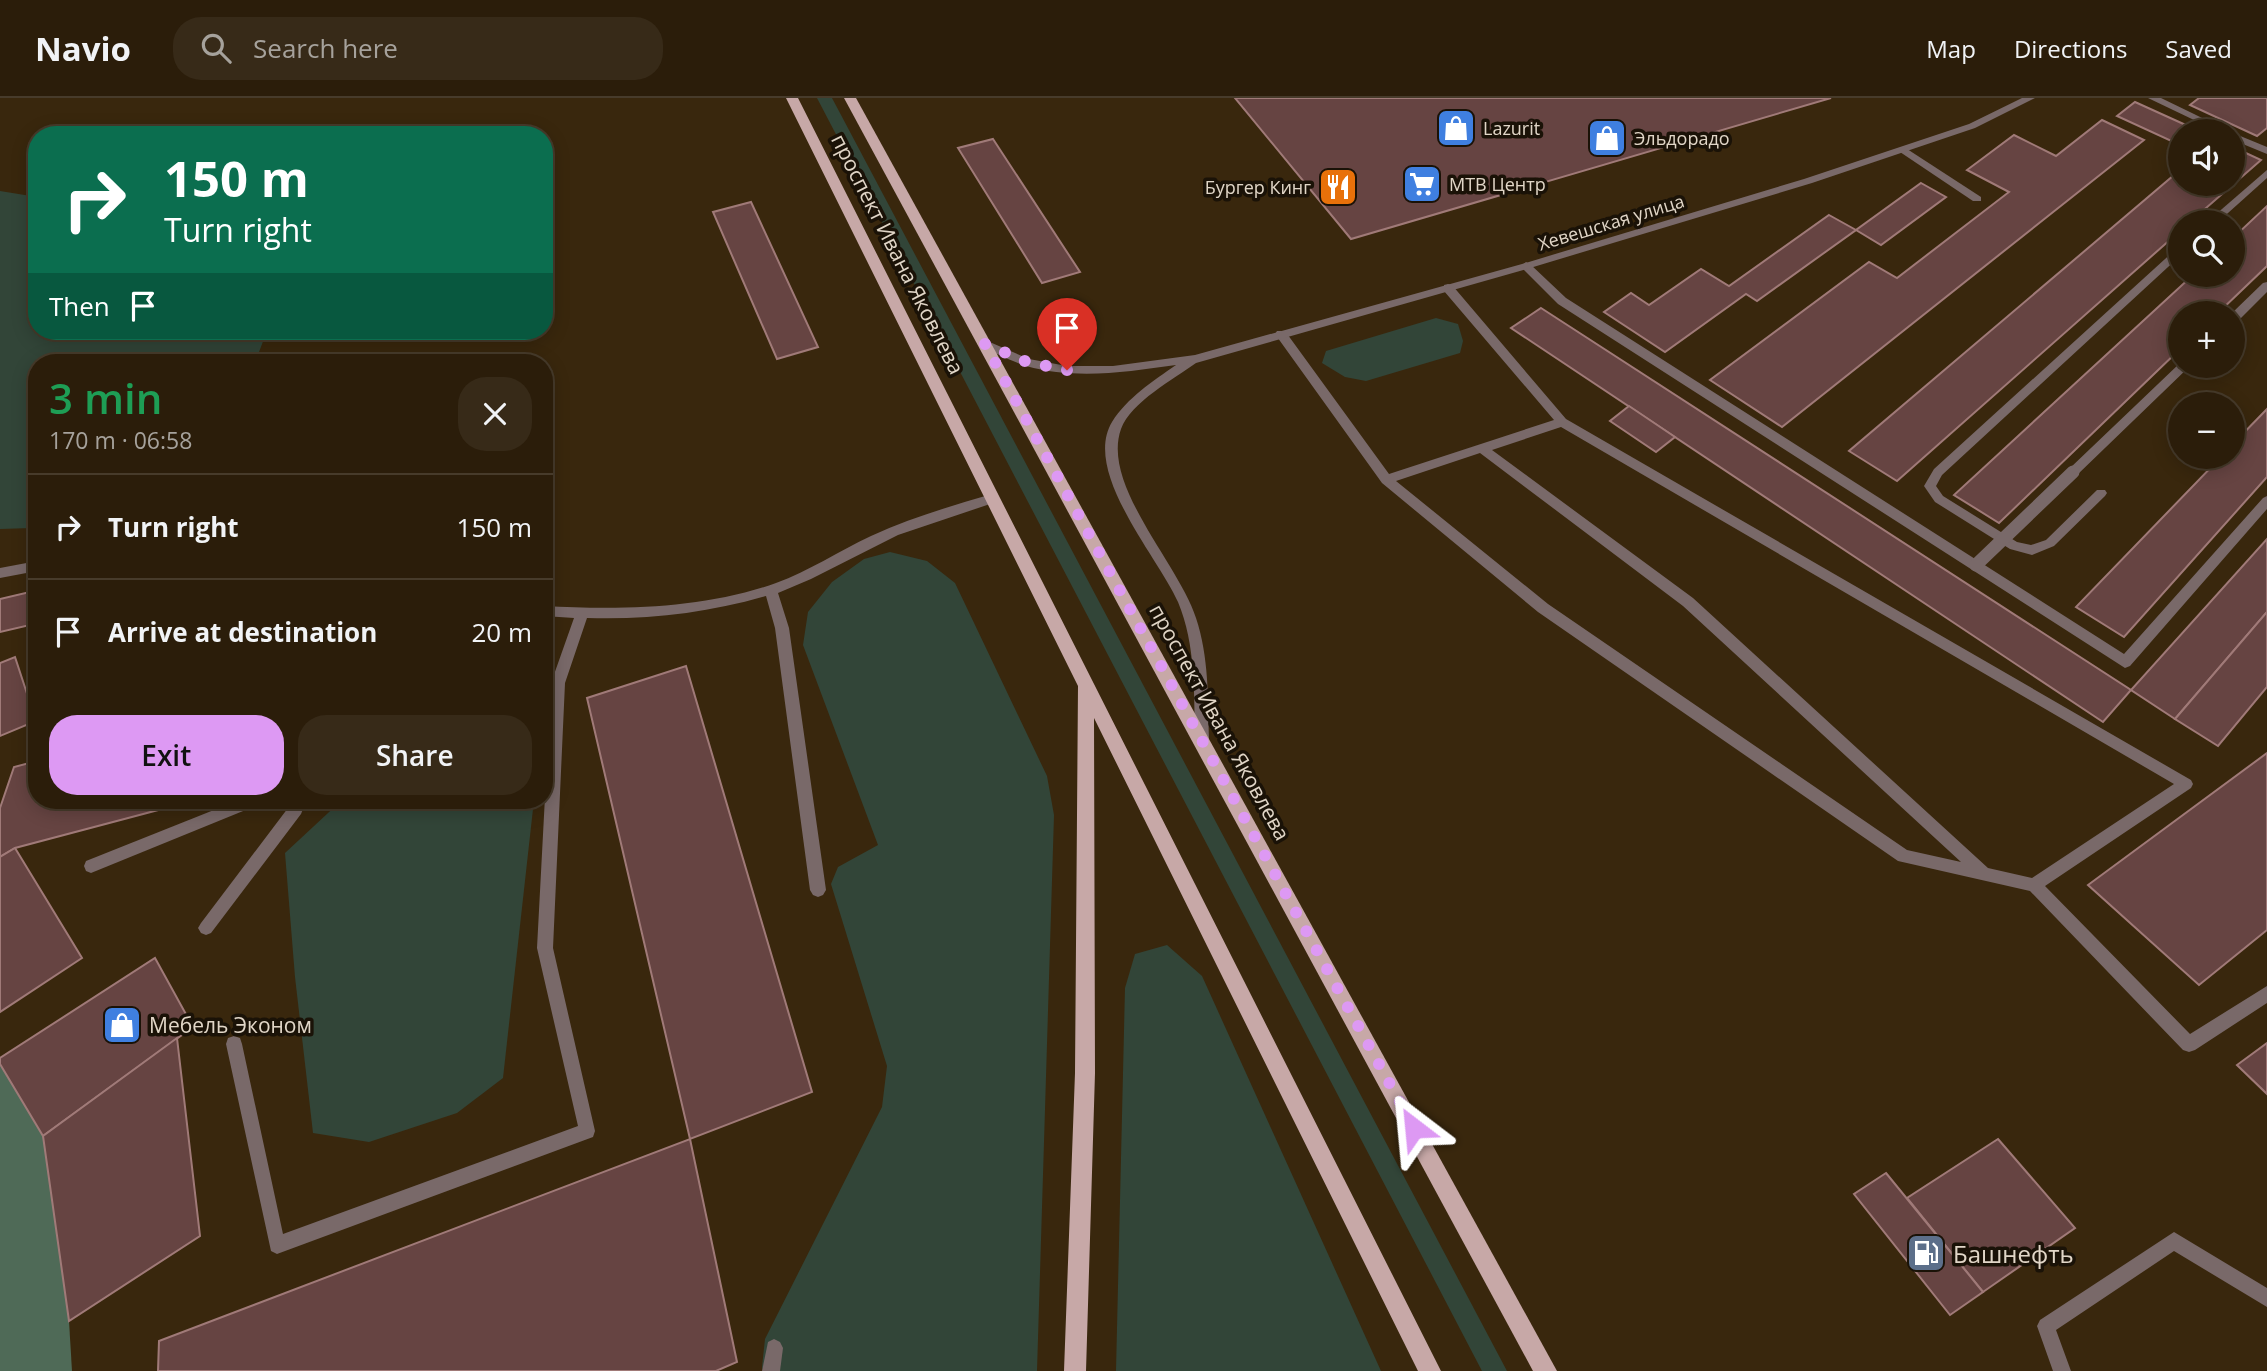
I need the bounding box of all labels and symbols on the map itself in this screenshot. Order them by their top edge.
shop icon: Lazurit [1435,107,1477,149]
place label: Lazurit [1483,116,1540,140]
shop icon: Эльдорадо [1586,117,1628,159]
place label: Эльдорадо [1634,126,1730,150]
street label: проспект Ивана Яковлева [825,129,971,379]
supermarket icon: МТВ Центр [1401,163,1443,205]
restaurant icon: Бургер Кинг [1317,166,1359,208]
place label: МТВ Центр [1449,172,1546,196]
place label: Бургер Кинг [1205,175,1311,199]
street label: Хевешская улица [1535,188,1687,256]
pin [1037,298,1097,370]
street label: проспект Ивана Яковлева [1143,599,1297,845]
shop icon: Мебель Эконом [101,1004,143,1046]
place label: Мебель Эконом [149,1011,312,1039]
position arrow [1377,1091,1451,1165]
fuel station icon: Башнефть [1905,1232,1947,1274]
place label: Башнефть [1953,1237,2074,1270]

